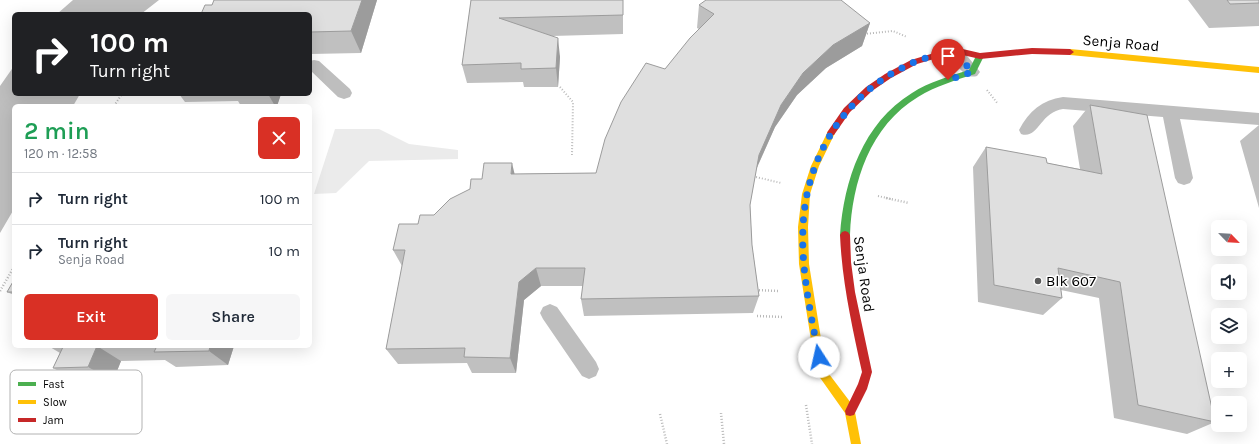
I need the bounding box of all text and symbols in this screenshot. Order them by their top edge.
text: 100 m [90,26,169,59]
icon: right [24,28,76,80]
street label: Senja Road [1082,31,1160,55]
pin [931,39,965,80]
icon: arrive [937,45,959,67]
text: Turn right [90,60,170,82]
text: 2 min [24,117,90,145]
button: close [258,117,300,159]
text: 120 m · 12:58 [24,146,97,161]
icon: right [24,188,46,210]
text: Turn right [58,190,128,208]
text: 100 m [260,190,300,208]
north arrow [1211,220,1247,256]
map controls [1211,220,1247,432]
text: Turn right [58,234,128,252]
street label: Senja Road [850,235,878,313]
icon: right [24,240,46,262]
text: 10 m [269,242,300,260]
text: Senja Road [58,252,125,267]
button: sound [1211,264,1247,300]
place label: Blk 607 [1046,272,1096,290]
marker: Blk 607 [1033,276,1043,286]
button: Exit [24,294,158,340]
button: Share [166,294,300,340]
button: layers [1211,308,1247,344]
position arrow [798,336,840,378]
button: + [1211,352,1247,388]
legend [10,370,142,434]
text: Fast [43,378,64,391]
text: Slow [43,396,67,409]
button: − [1211,396,1247,432]
text: Jam [43,414,64,427]

